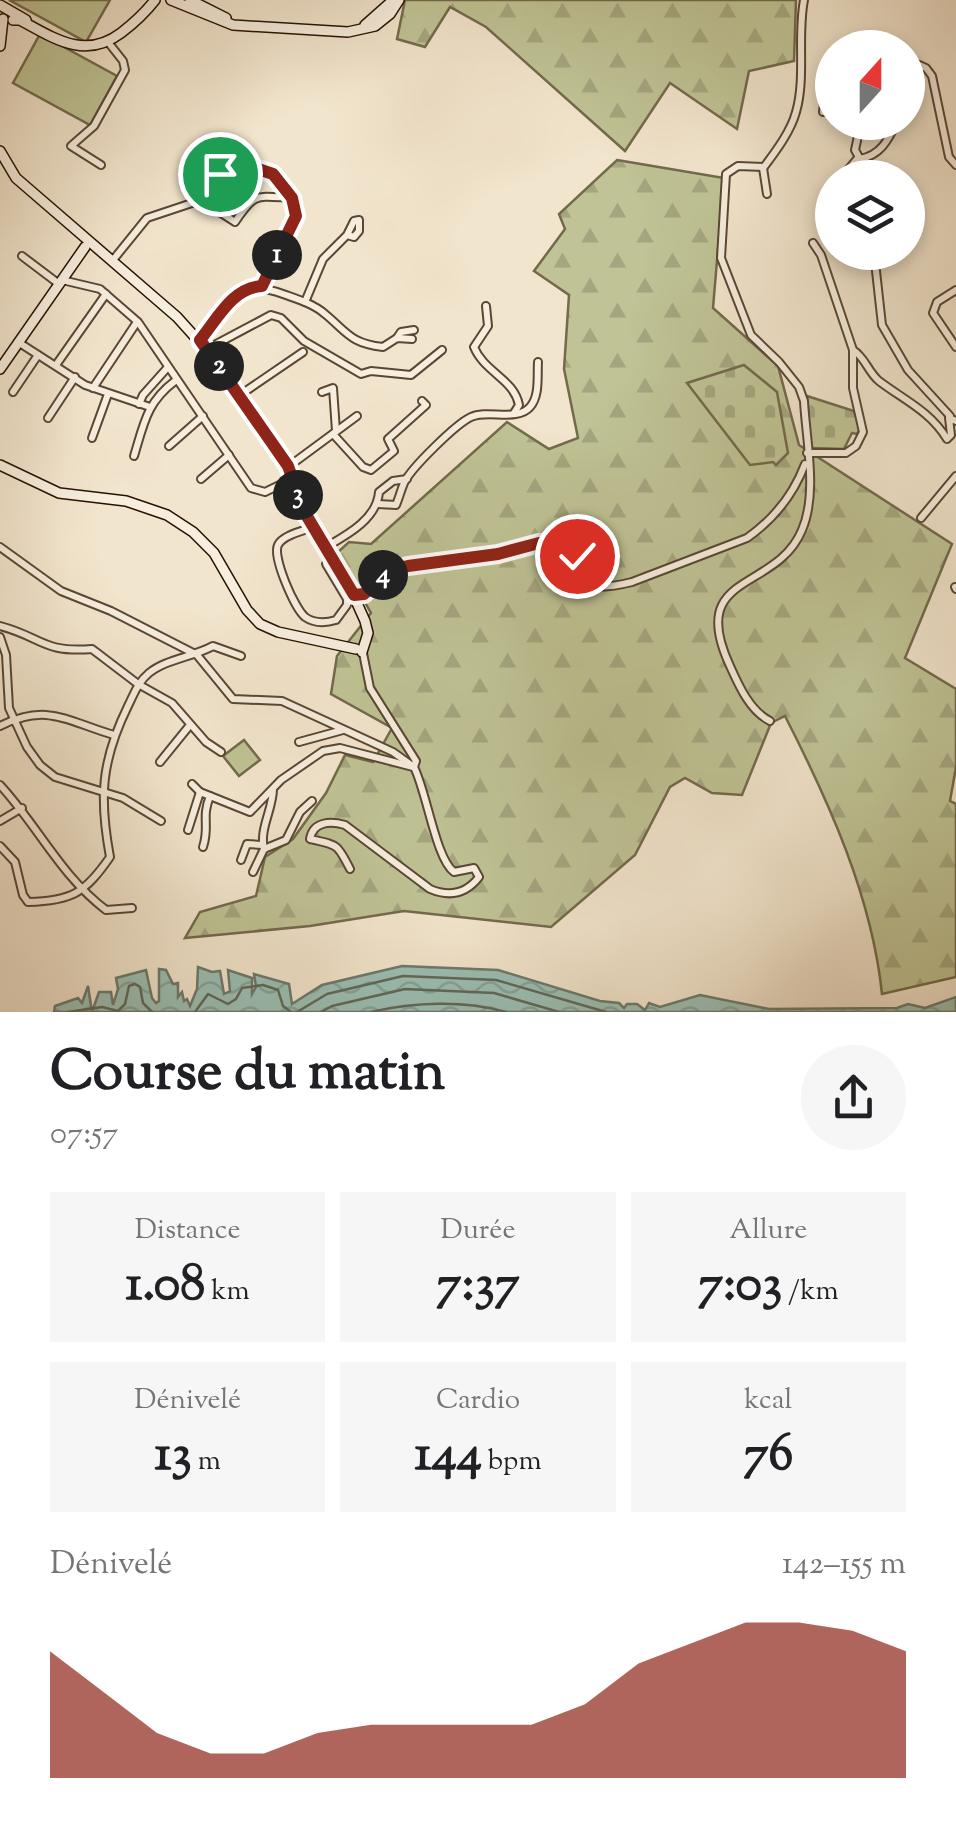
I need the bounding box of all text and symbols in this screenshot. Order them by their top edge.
north arrow [815,30,925,140]
map controls [815,30,925,270]
pin [178,132,263,217]
icon: arrive [193,147,248,202]
button: layers [815,160,925,270]
pin: 1 [252,230,302,280]
text: 1 [272,235,282,275]
pin: 2 [194,341,244,391]
text: 2 [212,346,226,386]
pin: 3 [273,470,323,520]
text: 3 [292,475,304,515]
pin [535,514,620,599]
icon: check [550,529,605,584]
pin: 4 [358,550,408,600]
text: 4 [376,555,390,595]
text: Course du matin [50,1035,445,1114]
button: share [801,1045,906,1150]
text: 07:57 [50,1112,118,1158]
text: Distance [135,1211,240,1251]
text: Durée [441,1211,515,1251]
text: Allure [729,1211,807,1251]
text: 1.08 [126,1251,205,1323]
text: 7:37 [436,1251,520,1323]
text: 7:03 [698,1251,782,1323]
text: km [205,1272,250,1312]
text: /km [782,1272,839,1312]
text: Dénivelé [134,1381,241,1421]
text: Cardio [436,1381,520,1421]
text: kcal [744,1381,792,1421]
text: 13 [155,1421,192,1493]
text: 144 [414,1421,482,1493]
text: 76 [743,1421,793,1493]
text: m [192,1442,221,1482]
text: bpm [482,1442,542,1482]
text: Dénivelé [50,1542,172,1588]
text: 142–155 m [782,1542,906,1588]

